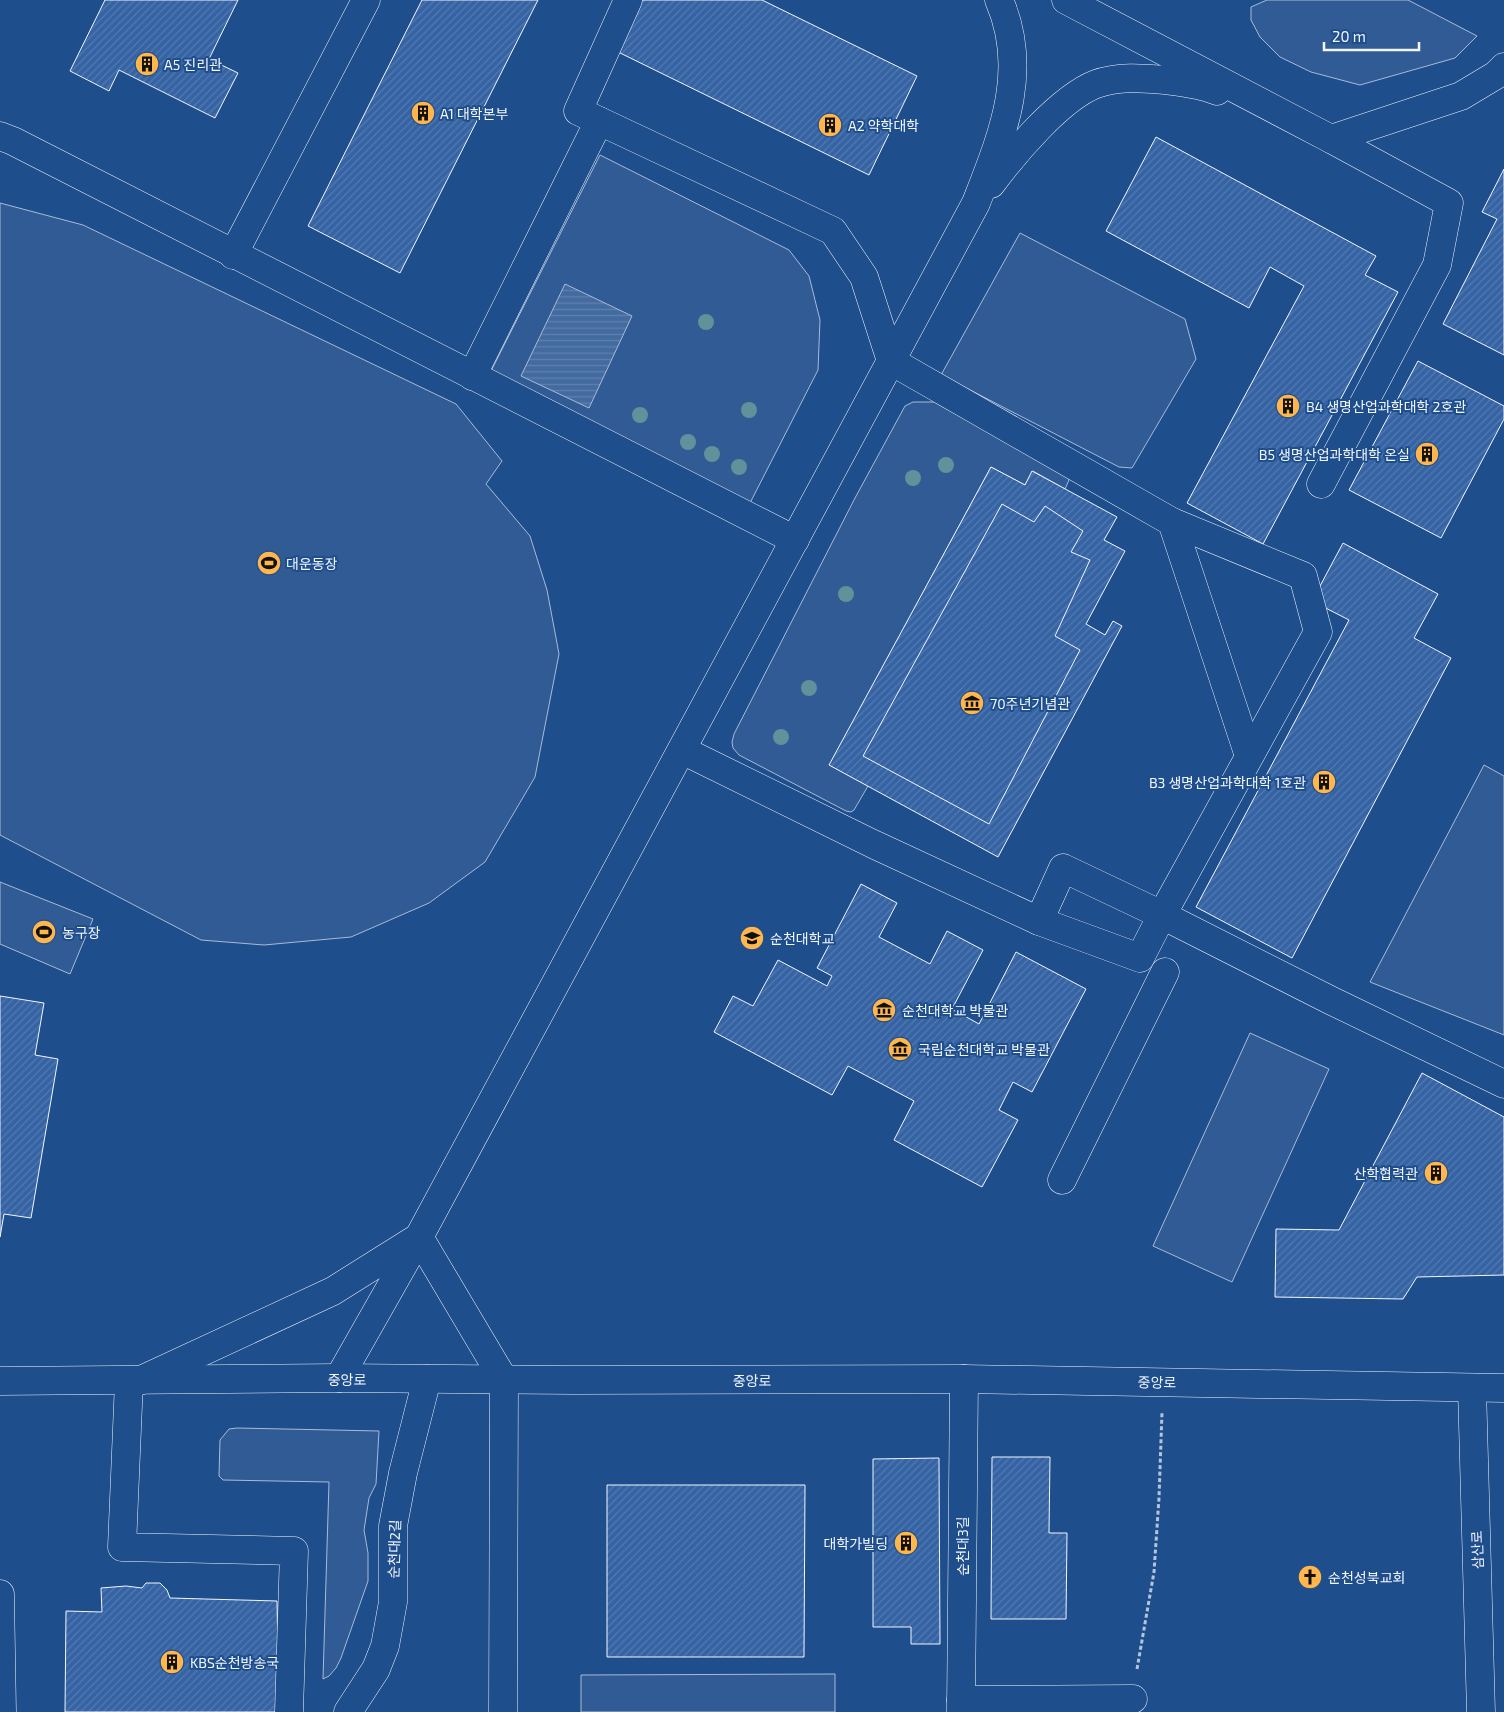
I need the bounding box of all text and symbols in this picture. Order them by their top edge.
scale bar [1324,20,1419,52]
text: 20 m [1332,27,1366,45]
building icon: A5 진리관 [134,51,160,77]
place label: A5 진리관 [164,56,222,73]
building icon: A1 대학본부 [410,100,436,126]
place label: A1 대학본부 [440,105,509,122]
building icon: A2 약학대학 [817,112,843,138]
place label: A2 약학대학 [848,117,919,134]
building icon: B4 생명산업과학대학 2호관 [1275,393,1301,419]
place label: B4 생명산업과학대학 2호관 [1306,398,1466,415]
building icon: B5 생명산업과학대학 온실 [1414,441,1440,467]
place label: B5 생명산업과학대학 온실 [1259,446,1410,463]
sports icon: 대운동장 [256,550,282,576]
place label: 대운동장 [286,555,338,572]
museum icon: 70주년기념관 [959,690,985,716]
place label: 70주년기념관 [990,695,1070,712]
building icon: B3 생명산업과학대학 1호관 [1311,769,1337,795]
place label: B3 생명산업과학대학 1호관 [1149,774,1306,791]
sports icon: 농구장 [31,919,57,945]
place label: 농구장 [62,924,101,941]
school or university icon: 순천대학교 [739,925,765,951]
place label: 순천대학교 [770,930,835,947]
museum icon: 순천대학교 박물관 [871,997,897,1023]
place label: 순천대학교 박물관 [902,1002,1008,1019]
museum icon: 국립순천대학교 박물관 [887,1036,913,1062]
place label: 국립순천대학교 박물관 [918,1041,1050,1058]
building icon: 산학협력관 [1423,1160,1449,1186]
place label: 산학협력관 [1354,1165,1418,1182]
street label: 중앙로 [328,1371,366,1388]
street label: 중앙로 [733,1372,771,1389]
street label: 중앙로 [1138,1373,1177,1391]
street label: 순천대3길 [954,1516,971,1576]
street label: 순천대2길 [384,1519,404,1579]
building icon: 대학가빌딩 [893,1530,919,1556]
street label: 삼산로 [1468,1530,1486,1570]
place label: 대학가빌딩 [824,1535,888,1552]
church icon: 순천성북교회 [1297,1564,1323,1590]
place label: 순천성북교회 [1328,1569,1405,1586]
building icon: KBS순천방송국 [159,1649,185,1675]
place label: KBS순천방송국 [190,1654,279,1671]

